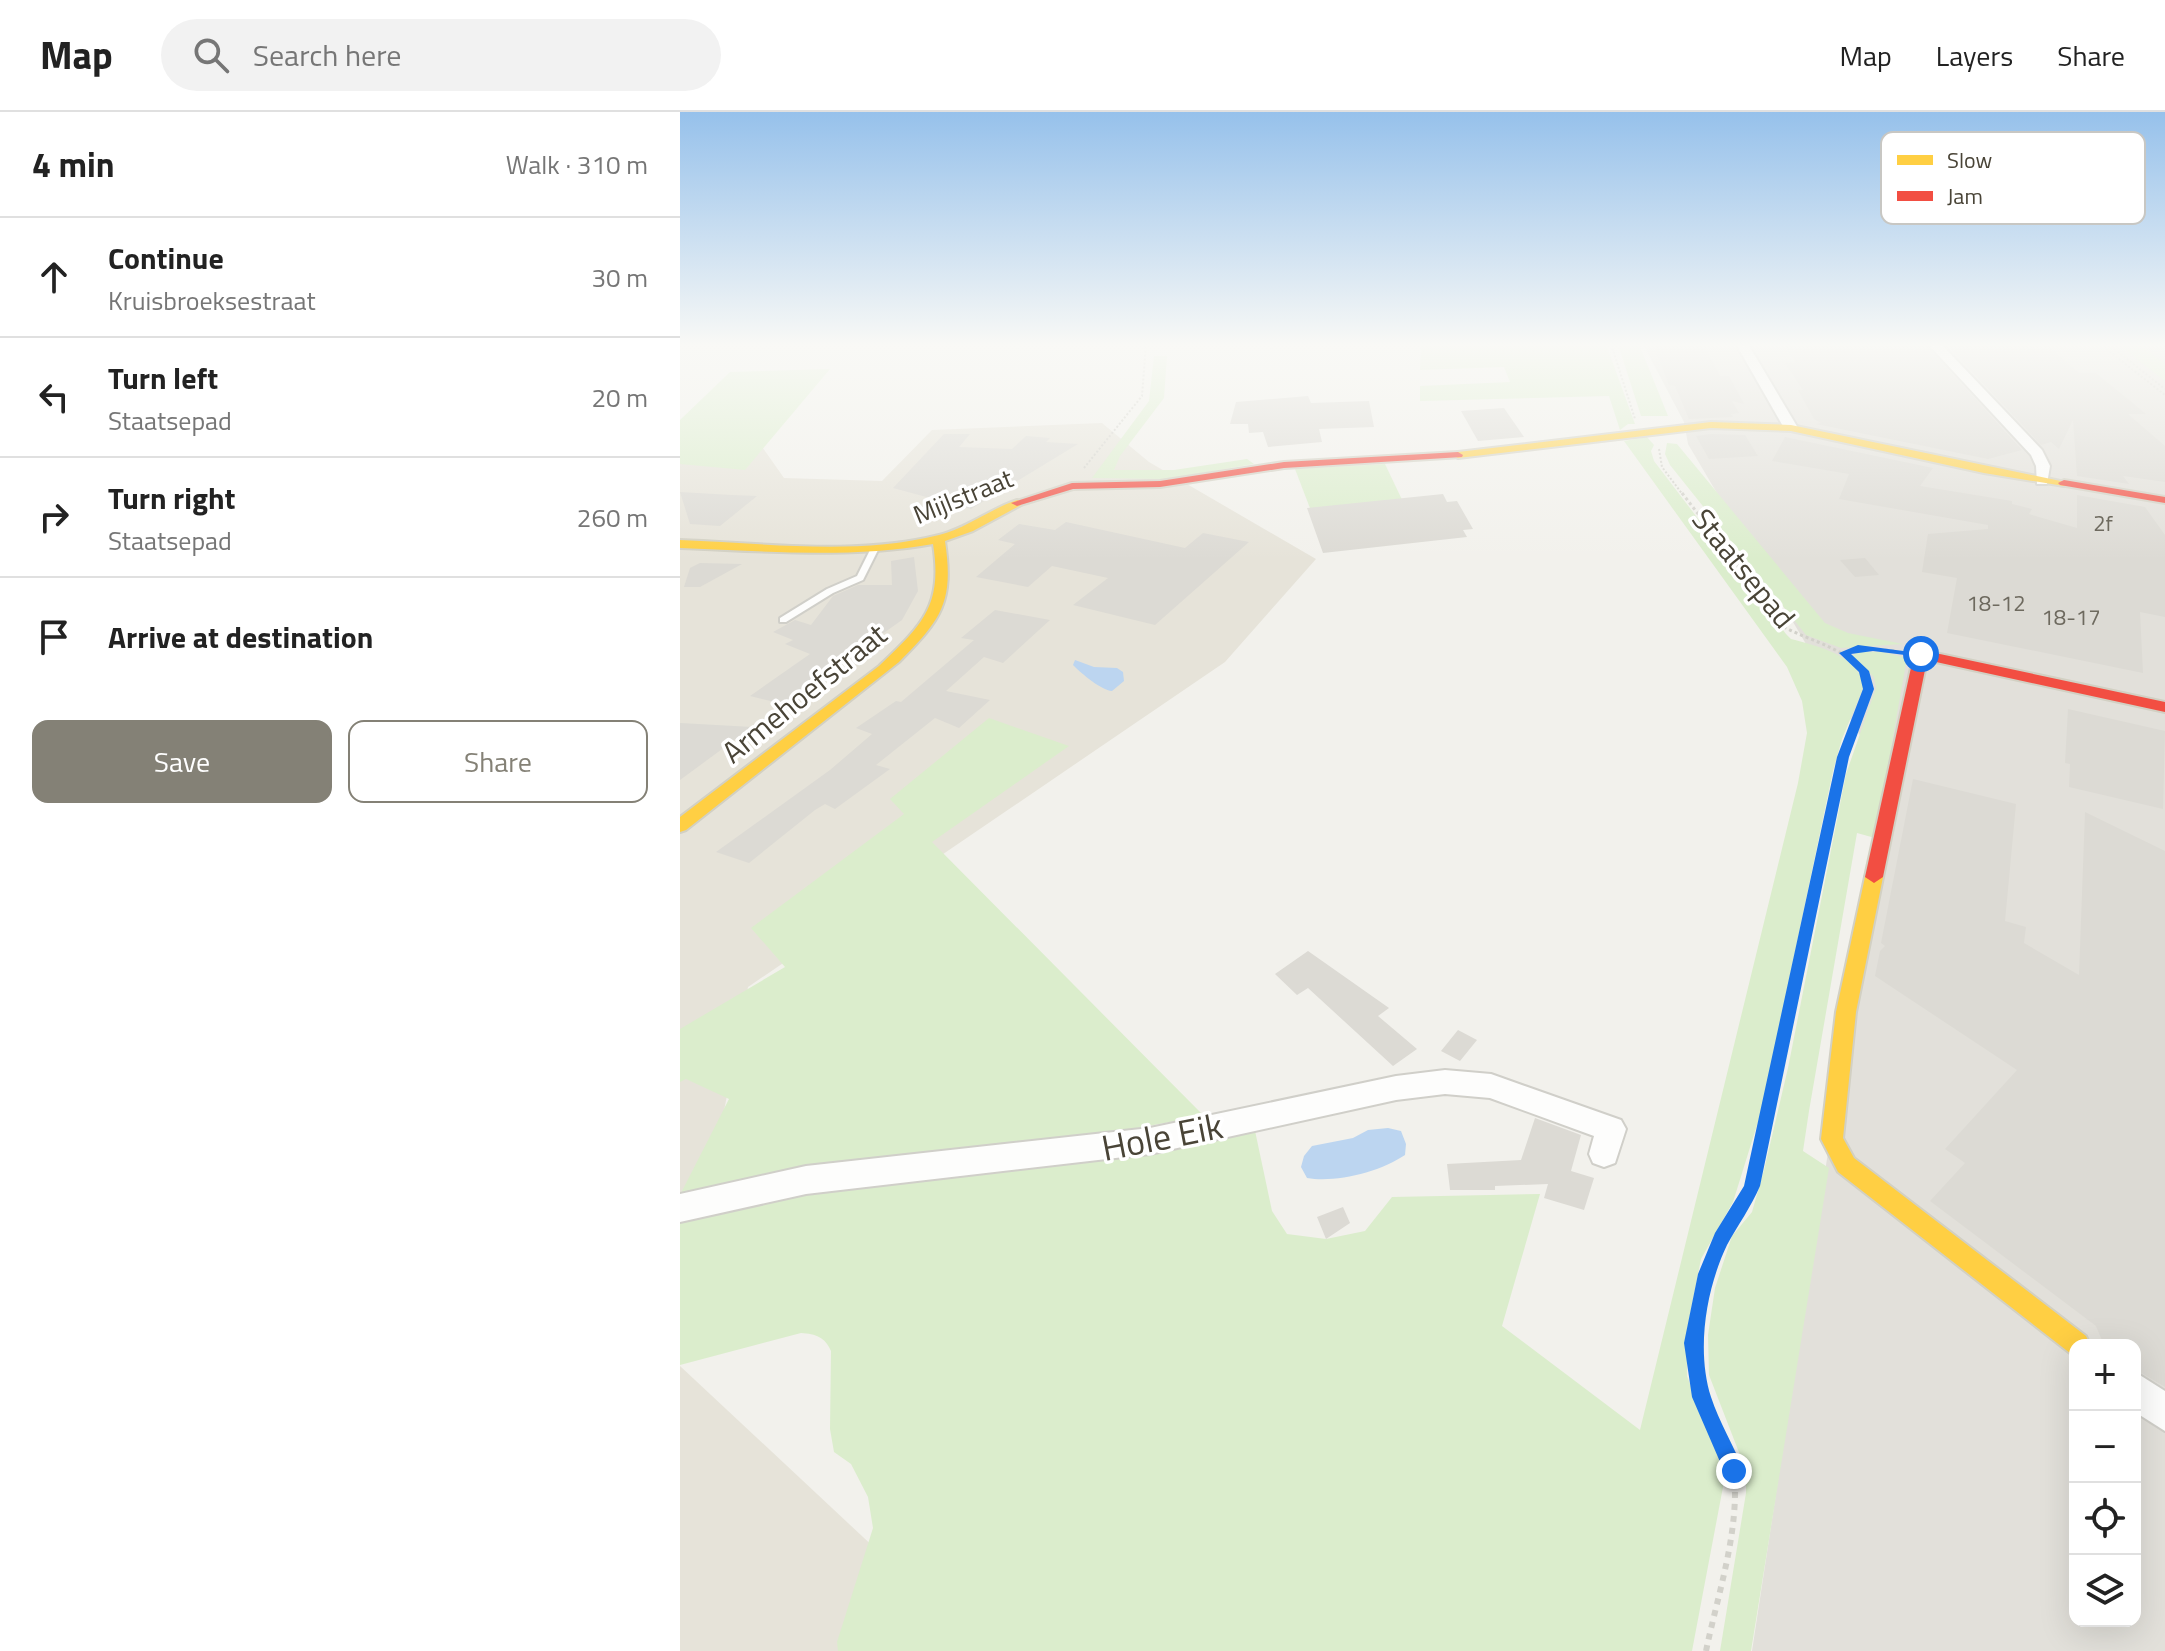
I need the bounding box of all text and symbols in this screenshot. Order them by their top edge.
search box [161,19,721,91]
text: Map [40,26,113,84]
text: Search here [253,32,402,78]
icon: search [189,33,233,77]
text: Map [1839,34,1892,77]
text: Layers [1936,34,2013,77]
text: Share [2057,34,2125,77]
legend [1881,132,2145,224]
text: 4 min [32,138,115,190]
text: Slow [1947,143,1993,177]
text: Walk · 310 m [506,145,648,184]
text: Jam [1947,179,1983,213]
text: Continue [108,235,224,281]
icon: ahead [32,255,76,299]
text: 30 m [591,258,648,297]
text: Kruisbroeksestraat [108,281,316,320]
text: Turn left [108,355,218,401]
icon: left [32,375,76,419]
text: 20 m [591,378,648,417]
text: Staatsepad [108,401,232,440]
street label: Mijlstraat [907,458,1019,534]
text: Turn right [108,475,236,521]
icon: right [32,495,76,539]
text: 260 m [577,498,648,537]
street label: Staatsepad [1681,498,1807,638]
house number: 2f [2093,506,2114,540]
text: Staatsepad [108,521,232,560]
house number: 18-12 [1967,586,2025,620]
house number: 18-17 [2042,600,2100,634]
street label: Armehoefstraat [711,612,897,774]
text: Arrive at destination [108,614,373,660]
icon: arrive [32,615,76,659]
route start [1903,636,1939,672]
button: Save [32,720,332,803]
button: Share [348,720,648,803]
street label: Hole Eik [1097,1097,1227,1175]
map controls [2069,1339,2141,1627]
button: + [2069,1339,2141,1411]
button: − [2069,1411,2141,1483]
route end [1716,1453,1752,1489]
button: locate [2069,1483,2141,1555]
button: layers [2069,1555,2141,1627]

